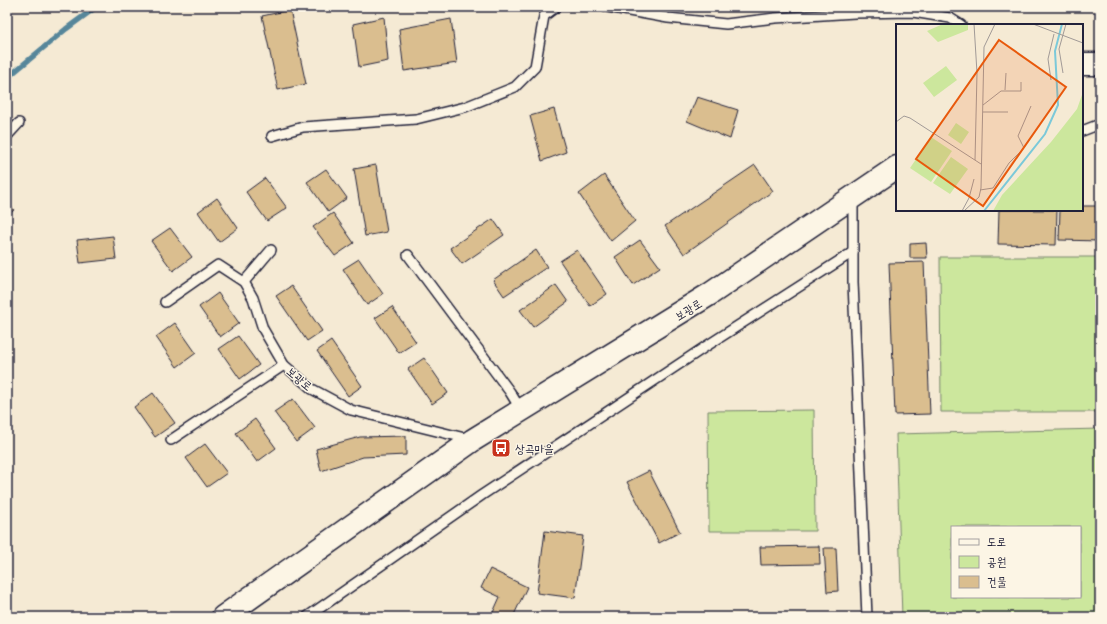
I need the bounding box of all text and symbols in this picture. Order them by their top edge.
inset map [896,24,1083,211]
street label: 보광로 [671,294,705,324]
street label: 보광로 [283,362,317,394]
bus stop icon: 상곡마을 [490,437,512,459]
place label: 상곡마을 [515,439,554,457]
legend [951,526,1081,598]
text: 도로 [987,532,1006,550]
text: 공원 [987,552,1006,570]
text: 건물 [987,572,1007,590]

